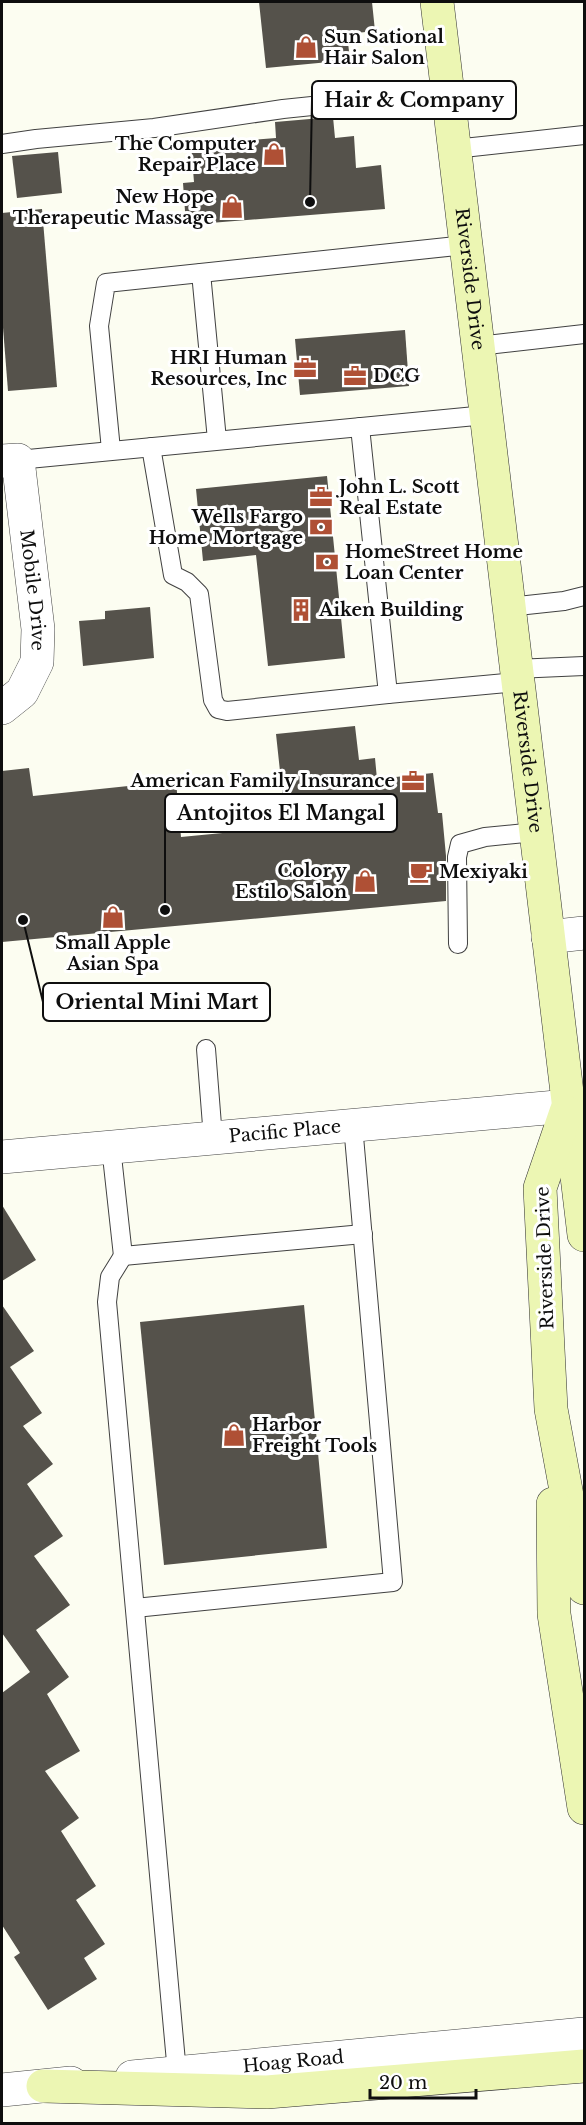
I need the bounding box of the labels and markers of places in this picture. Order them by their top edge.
place label: Sun Sational Hair Salon [324,26,444,69]
shop icon: Sun Sational Hair Salon [293,34,319,60]
callout: Hair & Company [312,81,516,119]
place label: The Computer Repair Place [115,133,256,176]
shop icon: The Computer Repair Place [261,141,287,167]
place label: New Hope Therapeutic Massage [13,186,214,229]
shop icon: New Hope Therapeutic Massage [219,194,245,220]
place label: HRI Human Resources, Inc [150,347,287,390]
office icon: HRI Human Resources, Inc [292,355,318,381]
office icon: DCG [342,363,368,389]
place label: DCG [373,365,420,387]
place label: John L. Scott Real Estate [335,476,459,519]
office icon: John L. Scott Real Estate [308,484,334,510]
place label: Wells Fargo Home Mortgage [149,506,303,549]
bank icon: Wells Fargo Home Mortgage [308,514,334,540]
place label: HomeStreet Home Loan Center [345,541,523,584]
bank icon: HomeStreet Home Loan Center [314,549,340,575]
building icon: Aiken Building [288,597,314,623]
place label: Aiken Building [318,599,464,621]
office icon: American Family Insurance [400,768,426,794]
place label: American Family Insurance [129,770,395,792]
callout: Antojitos El Mangal [165,794,397,832]
cafe icon: Mexiyaki [408,859,434,885]
place label: Color y Estilo Salon [235,860,347,903]
place label: Mexiyaki [439,861,528,883]
shop icon: Color y Estilo Salon [352,868,378,894]
shop icon: Small Apple Asian Spa [100,904,126,930]
place label: Small Apple Asian Spa [55,932,171,975]
callout: Oriental Mini Mart [43,983,270,1021]
place label: Harbor Freight Tools [252,1414,377,1457]
shop icon: Harbor Freight Tools [221,1422,247,1448]

